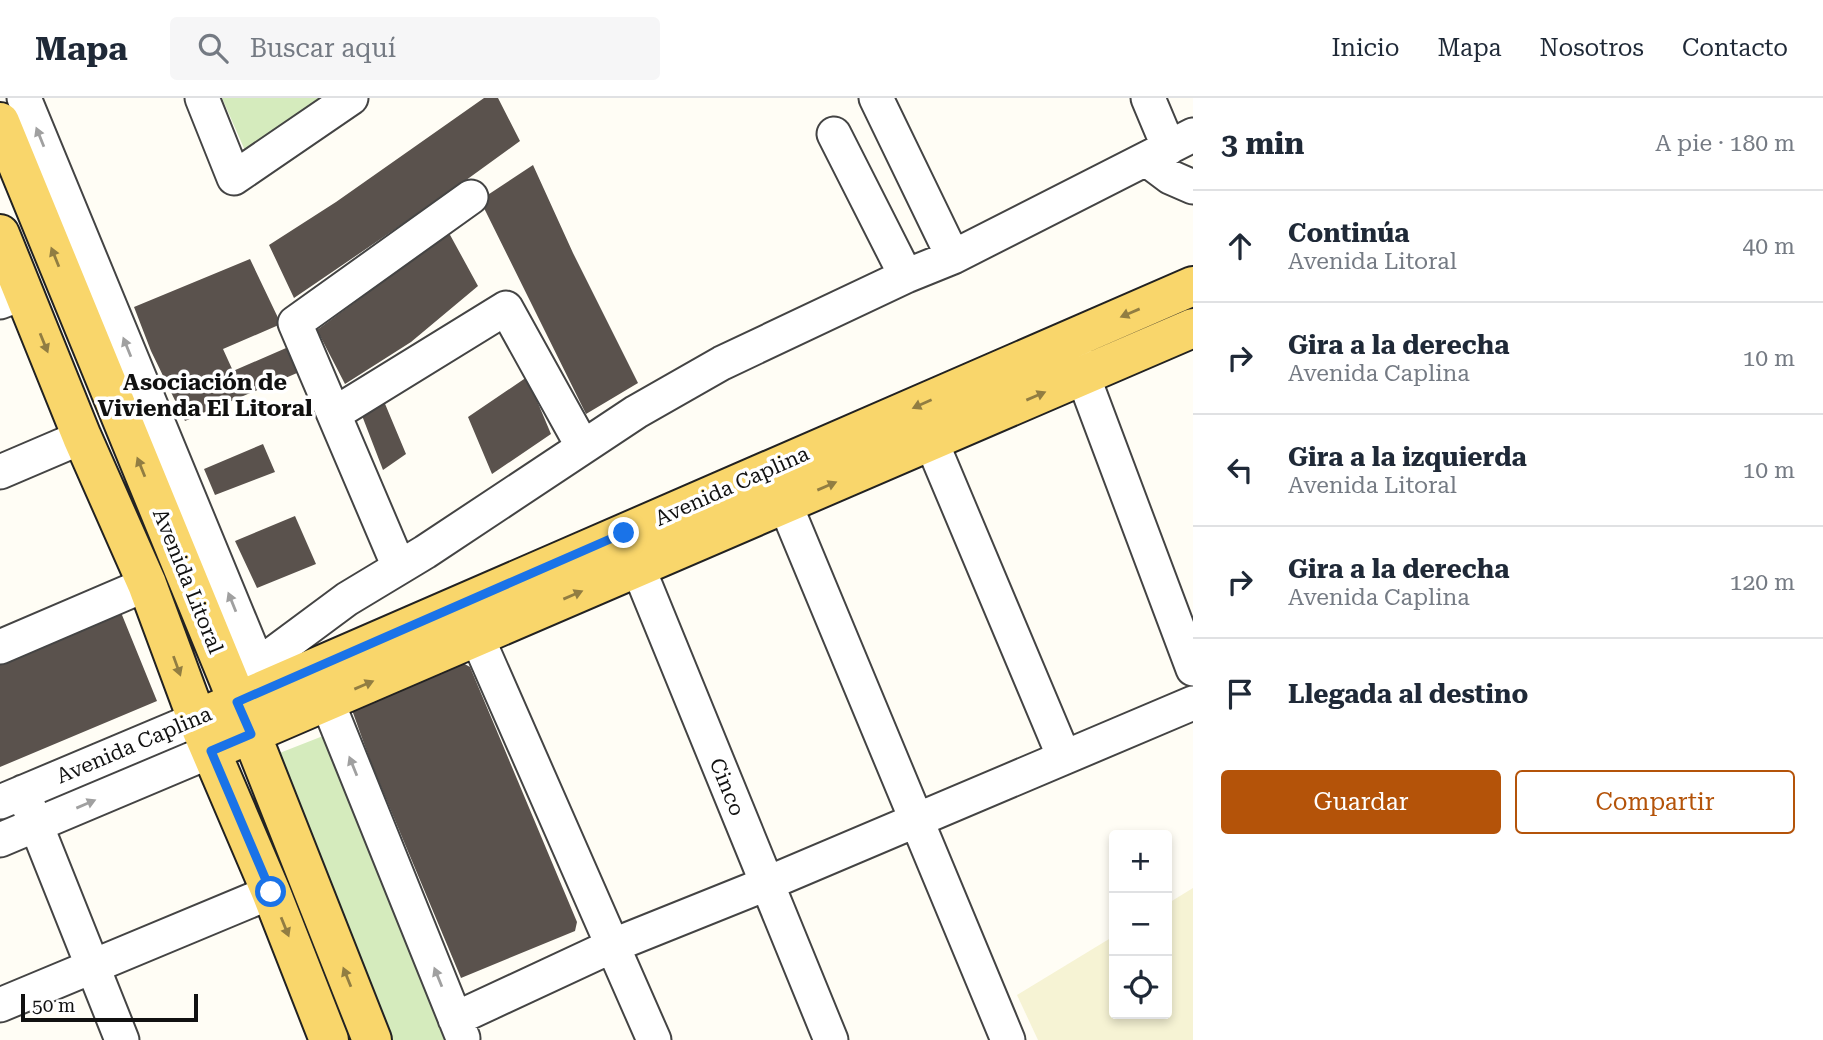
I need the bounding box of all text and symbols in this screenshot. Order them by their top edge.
search box [170,17,660,80]
text: Mapa [35,29,128,68]
icon: search [194,29,232,67]
text: Buscar aquí [250,33,396,63]
text: Inicio [1331,34,1399,62]
text: Mapa [1437,34,1502,62]
text: Nosotros [1540,34,1644,62]
text: Contacto [1682,34,1788,62]
one-way arrow [34,126,45,147]
text: 3 min [1221,126,1304,161]
text: A pie · 180 m [1655,130,1795,157]
text: Continúa [1288,218,1410,248]
icon: ahead [1221,227,1259,265]
text: 40 m [1742,233,1795,260]
one-way arrow [49,246,60,267]
text: Avenida Litoral [1288,248,1457,275]
one-way arrow [1120,308,1141,319]
text: Gira a la derecha [1288,330,1509,360]
one-way arrow [39,332,50,353]
one-way arrow [121,336,132,357]
icon: right [1221,339,1259,377]
text: 10 m [1742,345,1795,372]
text: Avenida Caplina [1288,360,1470,387]
district label: Asociación de Vivienda El Litoral [97,369,313,422]
one-way arrow [1025,390,1046,401]
one-way arrow [911,398,932,409]
street label: Avenida Caplina [651,441,813,531]
text: Gira a la izquierda [1288,442,1527,472]
icon: left [1221,451,1259,489]
one-way arrow [135,457,147,477]
text: 10 m [1742,457,1795,484]
text: Avenida Litoral [1288,472,1457,499]
one-way arrow [817,480,837,492]
street label: Avenida Litoral [148,505,228,657]
route end [608,517,639,548]
text: Gira a la derecha [1288,554,1509,584]
icon: right [1221,563,1259,601]
text: 120 m [1730,569,1795,596]
text: Avenida Caplina [1288,584,1470,611]
one-way arrow [563,590,584,601]
one-way arrow [227,592,238,613]
one-way arrow [172,656,183,677]
icon: arrive [1221,675,1259,713]
one-way arrow [354,679,374,691]
text: Llegada al destino [1288,679,1528,709]
street label: Avenida Caplina [53,701,216,788]
one-way arrow [348,755,359,776]
street label: Cinco [705,755,749,819]
button: Guardar [1221,770,1501,834]
button: Compartir [1515,770,1795,834]
one-way arrow [75,798,96,809]
map controls [1109,830,1172,1019]
button: + [1109,830,1172,893]
route start [255,876,286,907]
button: − [1109,893,1172,956]
one-way arrow [279,917,290,938]
button: locate [1109,956,1172,1019]
one-way arrow [341,966,352,987]
one-way arrow [433,966,444,987]
scale bar [21,991,198,1023]
text: 50 m [32,994,75,1017]

